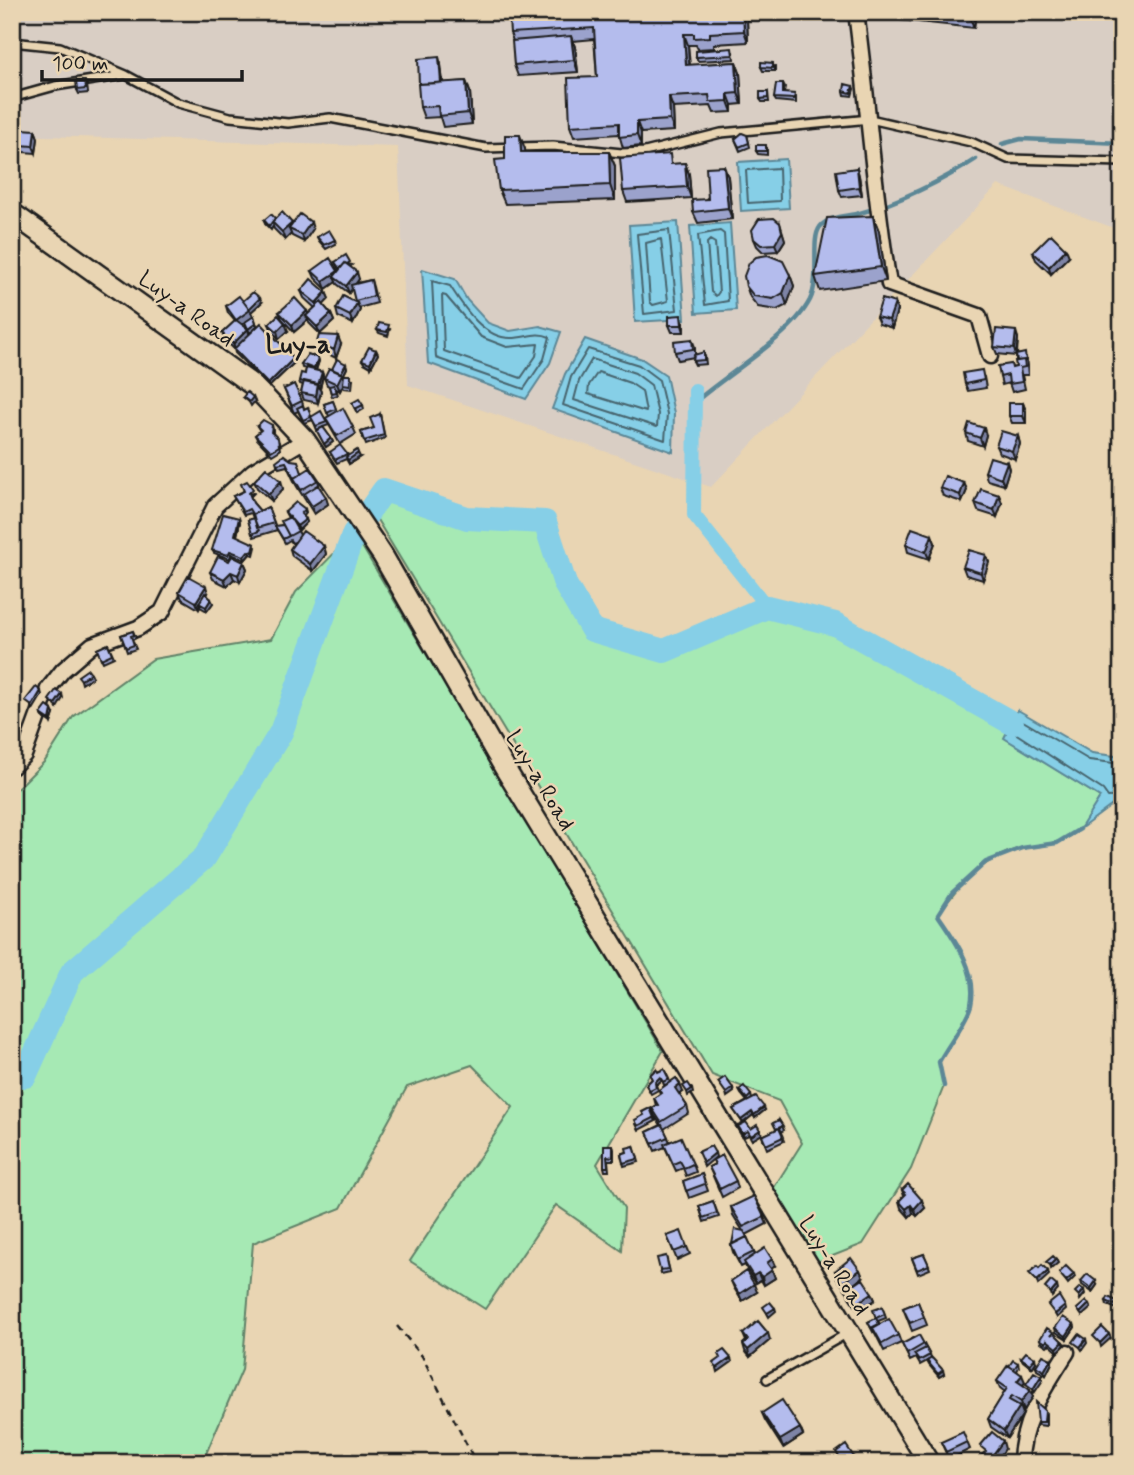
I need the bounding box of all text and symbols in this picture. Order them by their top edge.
scale bar [42,38,242,82]
text: 100 m [52,50,108,78]
street label: Luy-a Road [132,265,240,355]
district label: Luy-a [265,329,331,363]
street label: Luy-a Road [498,725,581,837]
street label: Luy-a Road [791,1211,876,1322]

